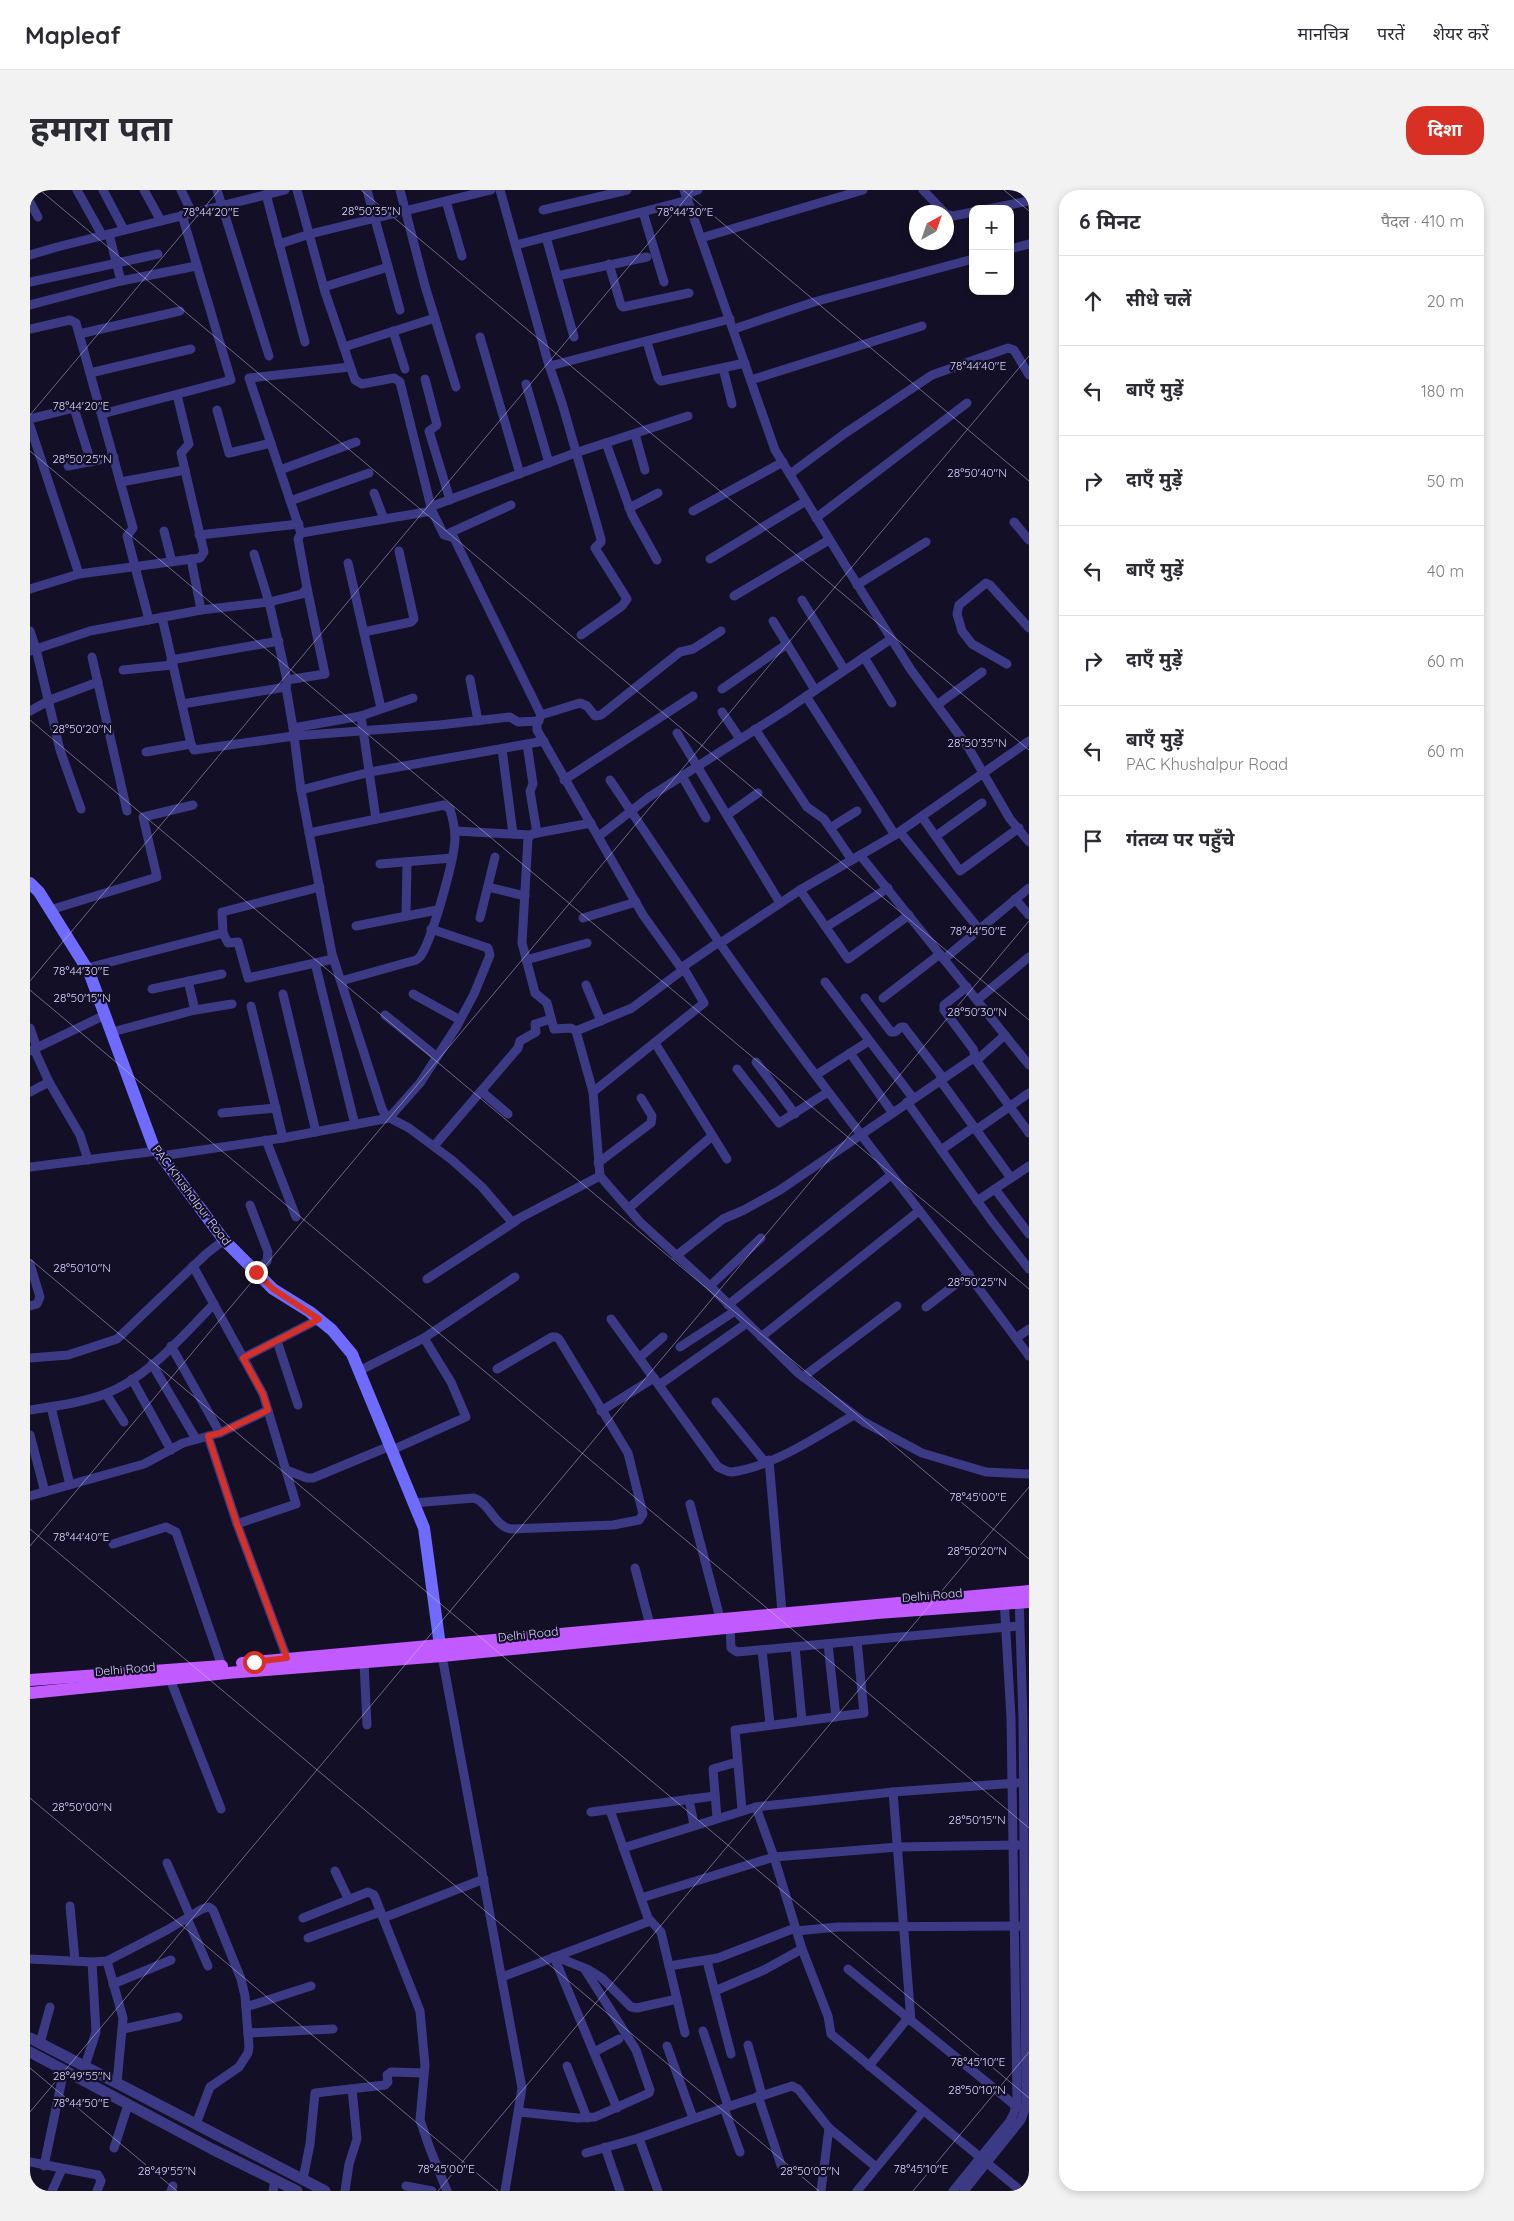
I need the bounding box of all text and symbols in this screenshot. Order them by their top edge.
text: Mapleaf [25,20,121,50]
text: मानचित्र [1298,22,1349,45]
text: परतें [1377,22,1405,45]
text: शेयर करें [1433,22,1489,45]
text: हमारा पता [30,106,172,150]
button: दिशा [1406,106,1484,155]
text: 28°50'35"N [341,203,401,218]
text: 78°44'20"E [183,204,240,219]
text: 78°44'30"E [657,204,713,219]
north arrow [909,205,954,250]
map controls [969,205,1014,295]
button: + [969,205,1014,250]
text: 6 मिनट [1079,208,1141,234]
text: पैदल · 410 m [1381,211,1464,231]
button: − [969,250,1014,295]
icon: ahead [1079,287,1107,315]
text: सीधे चलें [1126,287,1191,311]
text: 20 m [1427,291,1464,311]
text: 78°44'40"E [950,358,1006,373]
icon: left [1079,377,1107,405]
text: बाएँ मुड़ें [1126,377,1183,401]
text: 180 m [1421,381,1464,401]
text: 78°44'20"E [53,398,110,413]
text: 28°50'25"N [52,451,112,466]
text: 28°50'40"N [947,465,1007,480]
icon: right [1079,467,1107,495]
text: दाएँ मुड़ें [1126,467,1182,491]
text: 50 m [1427,471,1464,491]
icon: left [1079,557,1107,585]
text: बाएँ मुड़ें [1126,557,1183,581]
text: 40 m [1427,561,1464,581]
icon: right [1079,647,1107,675]
text: दाएँ मुड़ें [1126,647,1182,671]
text: 60 m [1427,651,1464,671]
text: 28°50'20"N [52,721,112,736]
text: बाएँ मुड़ें [1126,727,1183,751]
text: 28°50'35"N [947,735,1007,750]
icon: left [1079,737,1107,765]
text: 60 m [1427,741,1464,761]
text: PAC Khushalpur Road [1126,754,1288,774]
icon: arrive [1079,827,1107,855]
text: गंतव्य पर पहुँचे [1126,827,1234,851]
text: 78°44'50"E [950,923,1007,938]
text: 78°44'30"E [53,963,109,978]
text: 28°50'15"N [53,990,111,1005]
text: 28°50'30"N [947,1004,1007,1019]
street label: PAC Khushalpur Road [149,1142,235,1248]
text: 28°50'10"N [53,1260,111,1275]
route end [245,1261,268,1284]
text: 28°50'25"N [947,1274,1007,1289]
text: 78°45'00"E [949,1489,1007,1504]
text: 78°44'40"E [53,1529,109,1544]
text: 28°50'20"N [947,1543,1007,1558]
street label: Delhi Road [901,1585,963,1605]
street label: Delhi Road [497,1623,559,1645]
route start [243,1651,266,1674]
street label: Delhi Road [94,1659,156,1679]
text: 28°50'00"N [52,1799,112,1814]
text: 28°50'15"N [948,1812,1006,1827]
text: 78°45'10"E [951,2054,1006,2069]
text: 28°49'55"N [53,2068,111,2083]
text: 28°50'10"N [948,2082,1006,2097]
text: 78°44'50"E [53,2095,110,2110]
text: 78°45'00"E [417,2161,475,2176]
text: 78°45'10"E [894,2161,949,2176]
text: 28°49'55"N [138,2163,196,2178]
text: 28°50'05"N [780,2163,840,2178]

